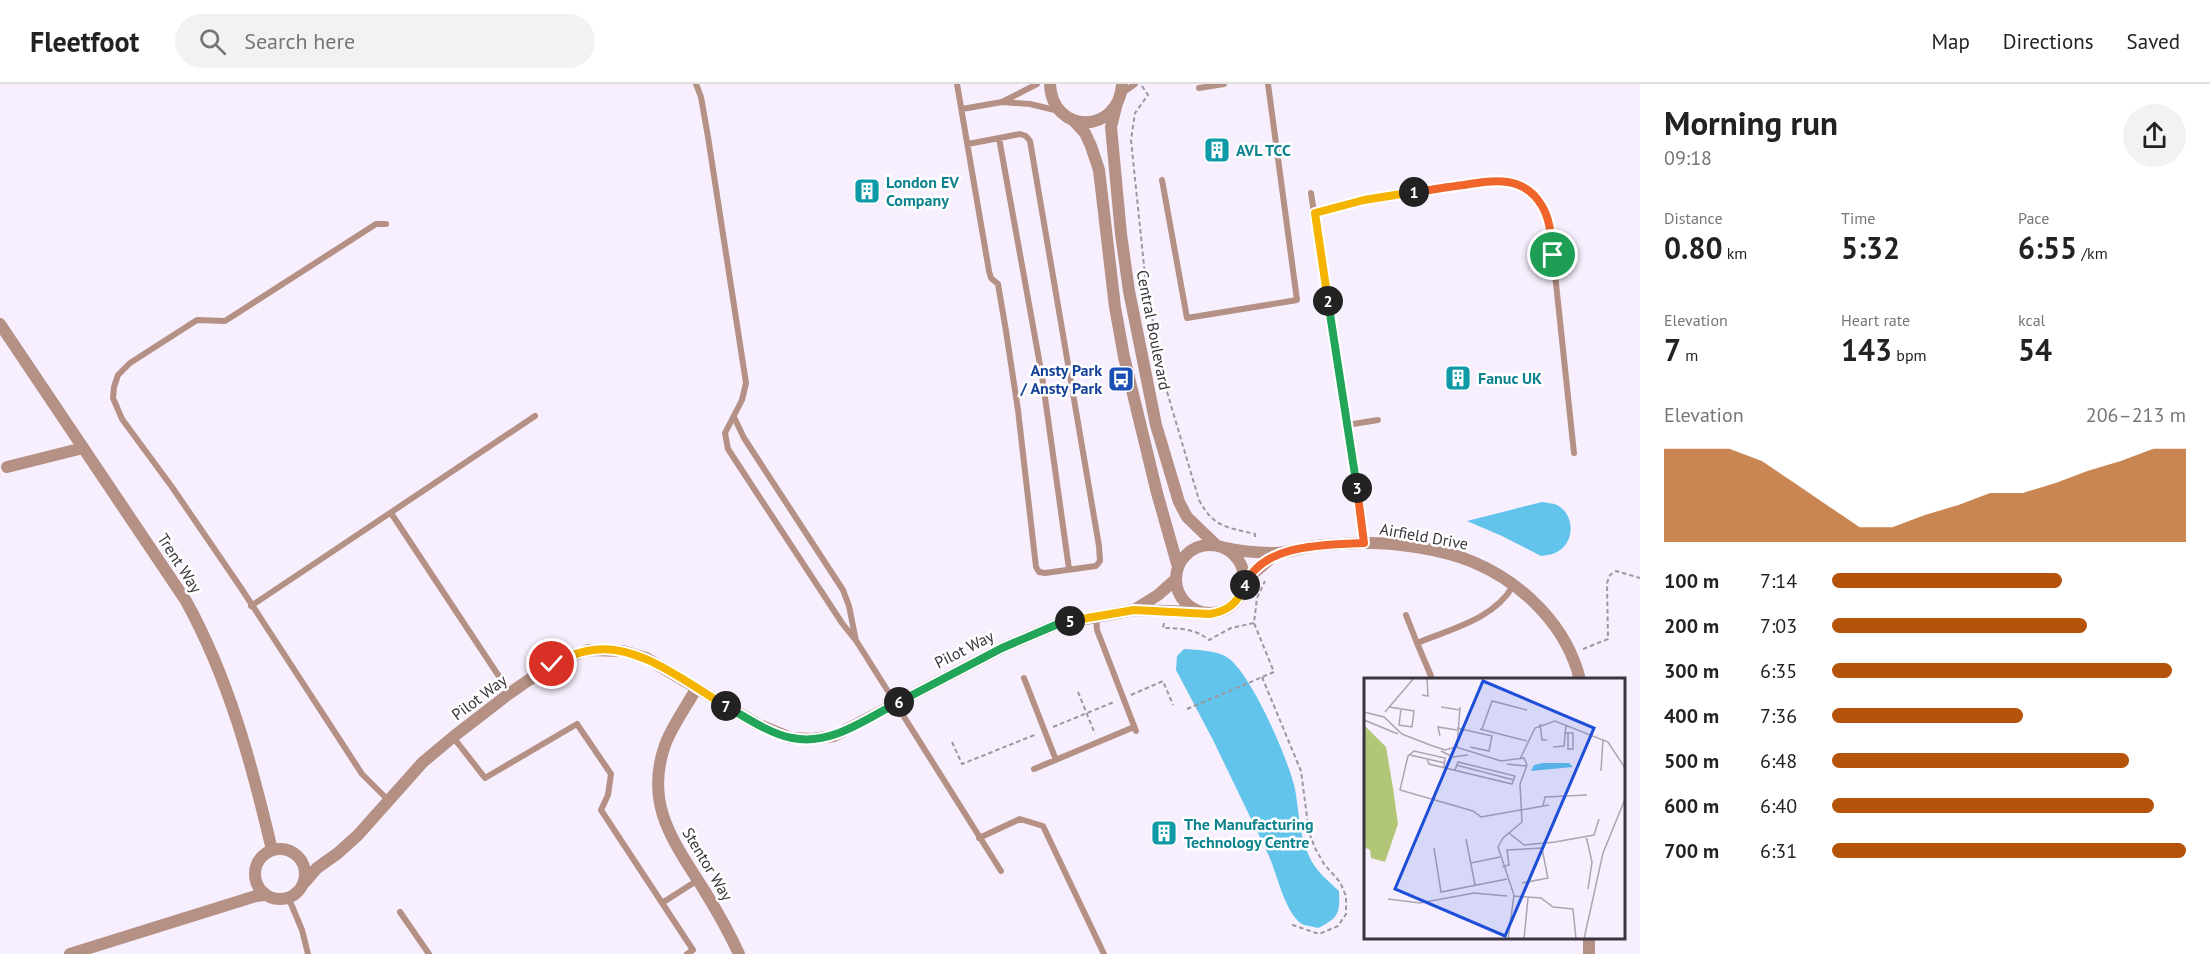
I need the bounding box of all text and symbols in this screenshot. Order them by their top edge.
search box [175,14,595,68]
text: Fleetfoot [30,23,139,60]
icon: search [196,25,229,58]
text: Search here [244,27,355,55]
text: Map [1931,28,1970,55]
text: Directions [2003,28,2094,55]
text: Saved [2127,28,2180,55]
text: Morning run [1664,101,1838,144]
button: share [2123,104,2186,167]
building icon: AVL TCC [1202,135,1232,165]
place label: AVL TCC [1236,140,1291,160]
text: 09:18 [1664,145,1712,171]
place label: London EV Company [886,172,959,210]
building icon: London EV Company [852,176,882,206]
pin: 1 [1399,177,1429,207]
text: 1 [1409,182,1419,202]
text: Distance [1664,208,1723,228]
text: Time [1841,208,1875,228]
text: Pace [2018,208,2049,228]
text: 0.80 [1664,228,1722,267]
text: 5:32 [1841,228,1900,267]
text: 6:55 [2018,228,2077,267]
pin [1527,229,1578,280]
icon: arrive [1536,238,1569,271]
text: km [1722,243,1747,263]
text: /km [2077,243,2108,263]
street label: Central Boulevard [1133,268,1175,392]
pin: 2 [1313,286,1343,316]
text: 2 [1323,291,1333,311]
text: Elevation [1664,310,1728,330]
text: Heart rate [1841,310,1910,330]
text: kcal [2018,310,2045,330]
text: 7 [1664,330,1681,369]
text: 143 [1841,330,1892,369]
text: 54 [2018,330,2052,369]
text: m [1681,345,1698,365]
text: bpm [1892,345,1927,365]
place label: Ansty Park / Ansty Park [1019,360,1102,398]
building icon: Fanuc UK [1443,363,1473,393]
bus stop icon: Ansty Park / Ansty Park [1106,364,1136,394]
place label: Fanuc UK [1478,368,1542,388]
text: Elevation [1664,402,1744,428]
text: 206–213 m [2086,402,2186,428]
pin: 3 [1342,473,1372,503]
text: 3 [1352,478,1362,498]
street label: Airfield Drive [1378,518,1470,554]
street label: Trent Way [153,529,207,597]
text: 100 m [1664,568,1719,594]
text: 7:14 [1760,568,1797,594]
pin: 4 [1230,570,1260,600]
text: 4 [1240,575,1250,595]
pin: 5 [1055,606,1085,636]
text: 5 [1065,611,1075,631]
text: 200 m [1664,613,1719,639]
text: 7:03 [1760,613,1797,639]
street label: Pilot Way [931,625,997,672]
pin [526,638,577,689]
icon: check [535,647,568,680]
text: 300 m [1664,658,1719,684]
text: 6:35 [1760,658,1797,684]
street label: Pilot Way [447,669,511,724]
inset map [1364,678,1625,939]
pin: 6 [884,687,914,717]
pin: 7 [711,691,741,721]
text: 6 [894,692,904,712]
text: 7 [721,696,731,716]
text: 400 m [1664,703,1719,729]
text: 7:36 [1760,703,1797,729]
text: 500 m [1664,748,1719,774]
text: 6:48 [1760,748,1797,774]
text: 600 m [1664,793,1719,819]
text: 6:40 [1760,793,1797,819]
place label: The Manufacturing Technology Centre [1184,814,1313,852]
building icon: The Manufacturing Technology Centre [1149,818,1179,848]
street label: Stentor Way [678,824,738,905]
text: 700 m [1664,838,1719,864]
text: 6:31 [1760,838,1797,864]

